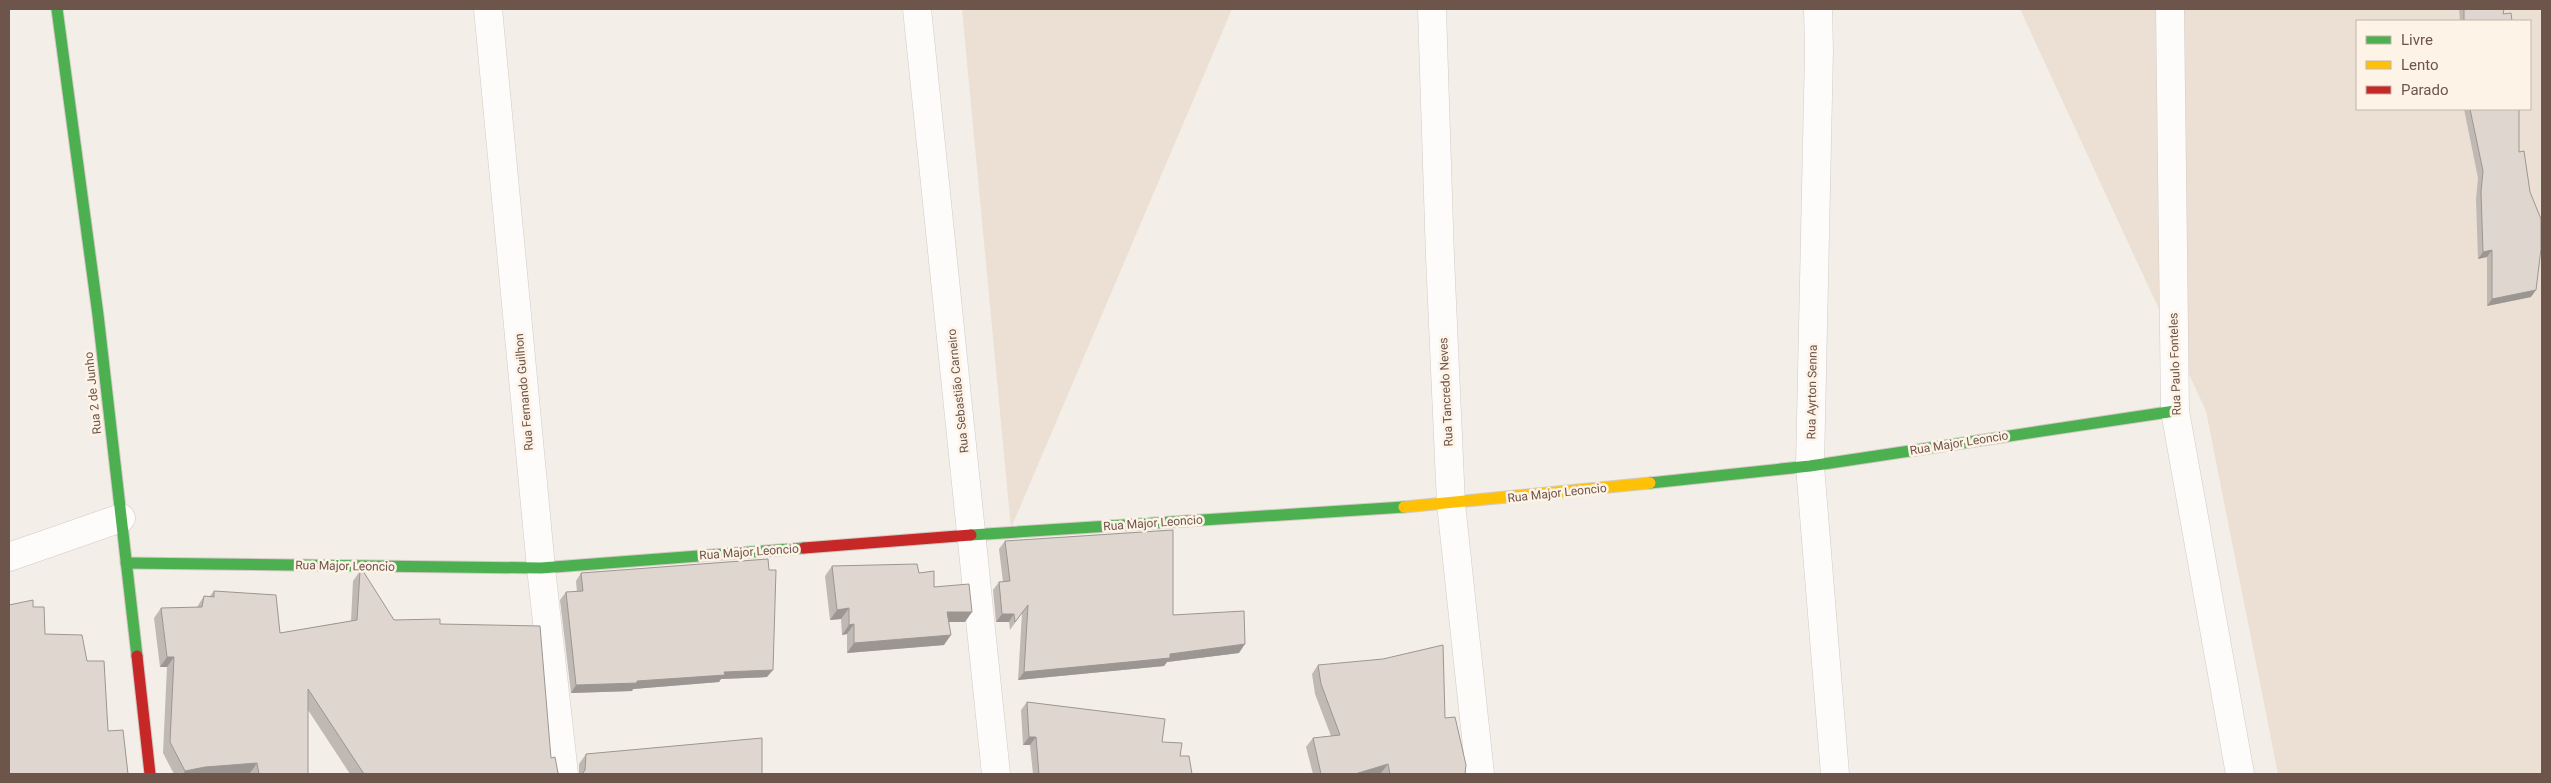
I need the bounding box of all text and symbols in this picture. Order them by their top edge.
legend [2356,20,2531,110]
text: Livre [2401,31,2433,49]
text: Lento [2401,56,2439,74]
text: Parado [2401,81,2449,99]
street label: Rua Paulo Fonteles [2166,312,2184,416]
street label: Rua Sebastião Carneiro [945,328,971,454]
street label: Rua Fernando Guilhon [512,333,536,451]
street label: Rua Tancredo Neves [1436,337,1456,447]
street label: Rua Ayrton Senna [1804,345,1820,439]
street label: Rua 2 de Junho [82,351,104,435]
street label: Rua Major Leoncio [1909,428,2009,458]
street label: Rua Major Leoncio [1507,481,1607,505]
street label: Rua Major Leoncio [1103,513,1203,533]
street label: Rua Major Leoncio [699,542,799,562]
street label: Rua Major Leoncio [295,558,395,574]

